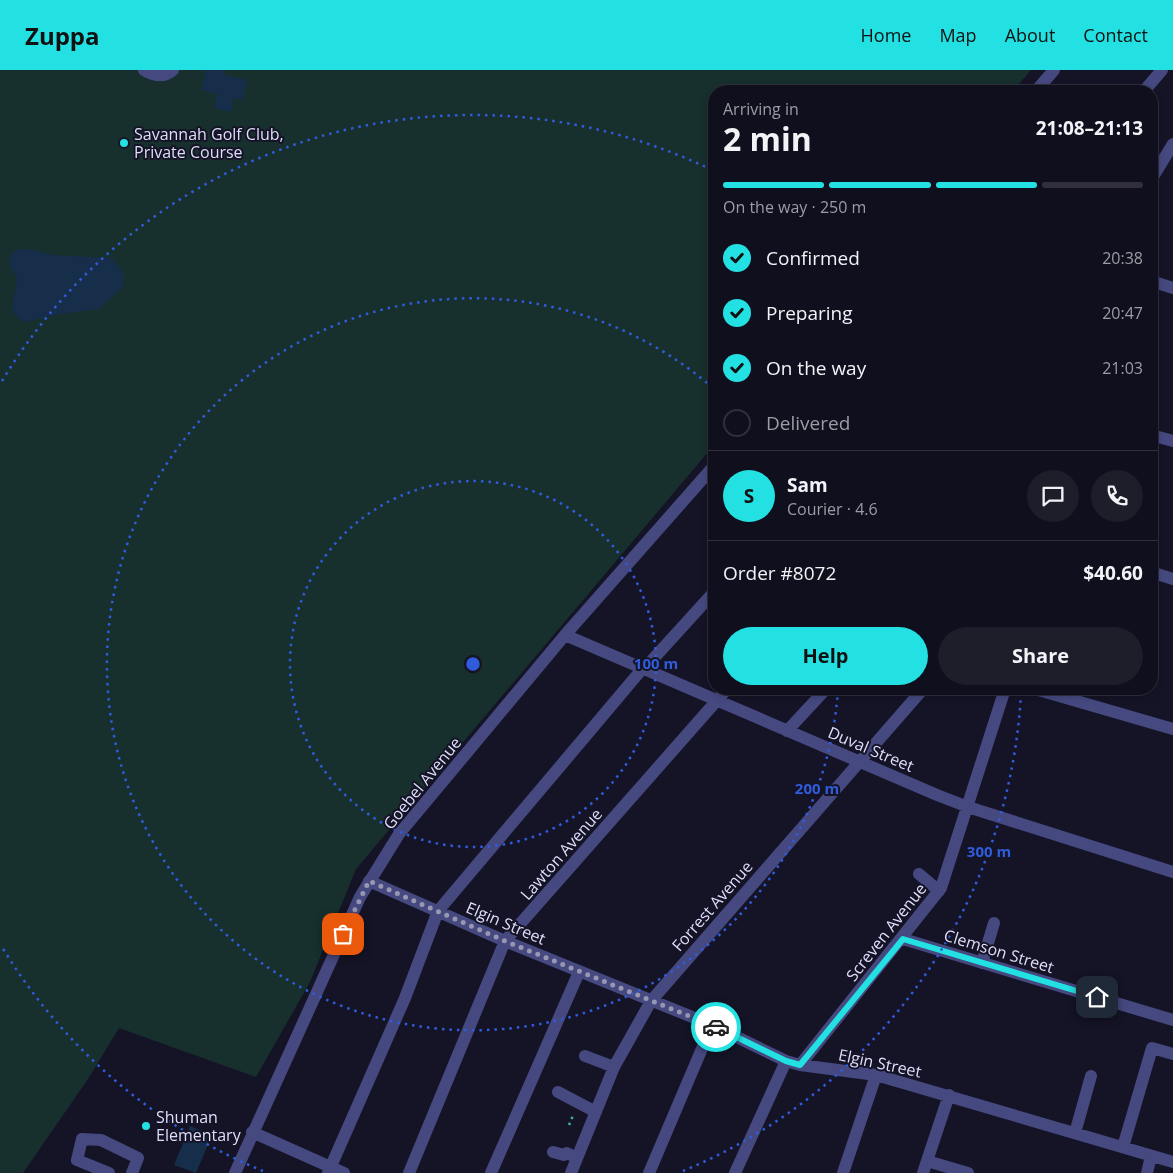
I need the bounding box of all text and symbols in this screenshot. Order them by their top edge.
text: Zuppa [25,19,100,52]
text: Home [861,23,911,47]
text: Map [939,23,977,47]
text: About [1005,23,1055,47]
text: Contact [1083,23,1148,47]
text: Arriving in [723,98,799,120]
text: 21:08–21:13 [1036,115,1143,141]
text: 2 min [723,117,812,160]
place label: Savannah Golf Club, Private Course [134,123,284,163]
marker: Savannah Golf Club, Private Course [118,137,130,149]
text: On the way · 250 m [723,196,866,218]
icon: check [723,244,751,272]
text: Confirmed [766,245,860,271]
text: 20:38 [1102,247,1143,269]
icon: check [723,299,751,327]
text: Preparing [766,300,853,326]
text: 20:47 [1102,302,1143,324]
icon: check [723,354,751,382]
text: On the way [766,355,866,381]
text: 21:03 [1102,357,1143,379]
text: Delivered [766,410,850,436]
button: chat [1027,470,1079,522]
button: phone [1091,470,1143,522]
text: Sam [787,472,828,498]
text: S [744,483,754,509]
text: Courier · 4.6 [787,498,878,520]
text: Order #8072 [723,560,836,586]
text: $40.60 [1083,560,1143,586]
button: Help [723,627,928,685]
button: Share [938,627,1143,685]
text: 100 m [634,653,678,673]
centre of rings [464,655,482,673]
street label: Duval Street [825,721,918,777]
street label: Goebel Avenue [378,732,466,834]
text: 200 m [795,778,839,798]
street label: Lawton Avenue [515,804,607,904]
text: 300 m [967,841,1011,861]
street label: Forrest Avenue [667,856,757,956]
street label: Screven Avenue [841,878,931,986]
street label: Elgin Street [463,896,549,950]
pin [322,913,364,955]
icon: bag [329,920,357,948]
street label: Clemson Street [941,924,1057,978]
pin [1076,976,1118,1018]
icon: home [1083,983,1111,1011]
courier [691,1002,741,1052]
icon: car [702,1013,730,1041]
street label: Elgin Street [836,1043,924,1083]
place label: Shuman Elementary [156,1106,242,1146]
marker: Shuman Elementary [140,1120,152,1132]

